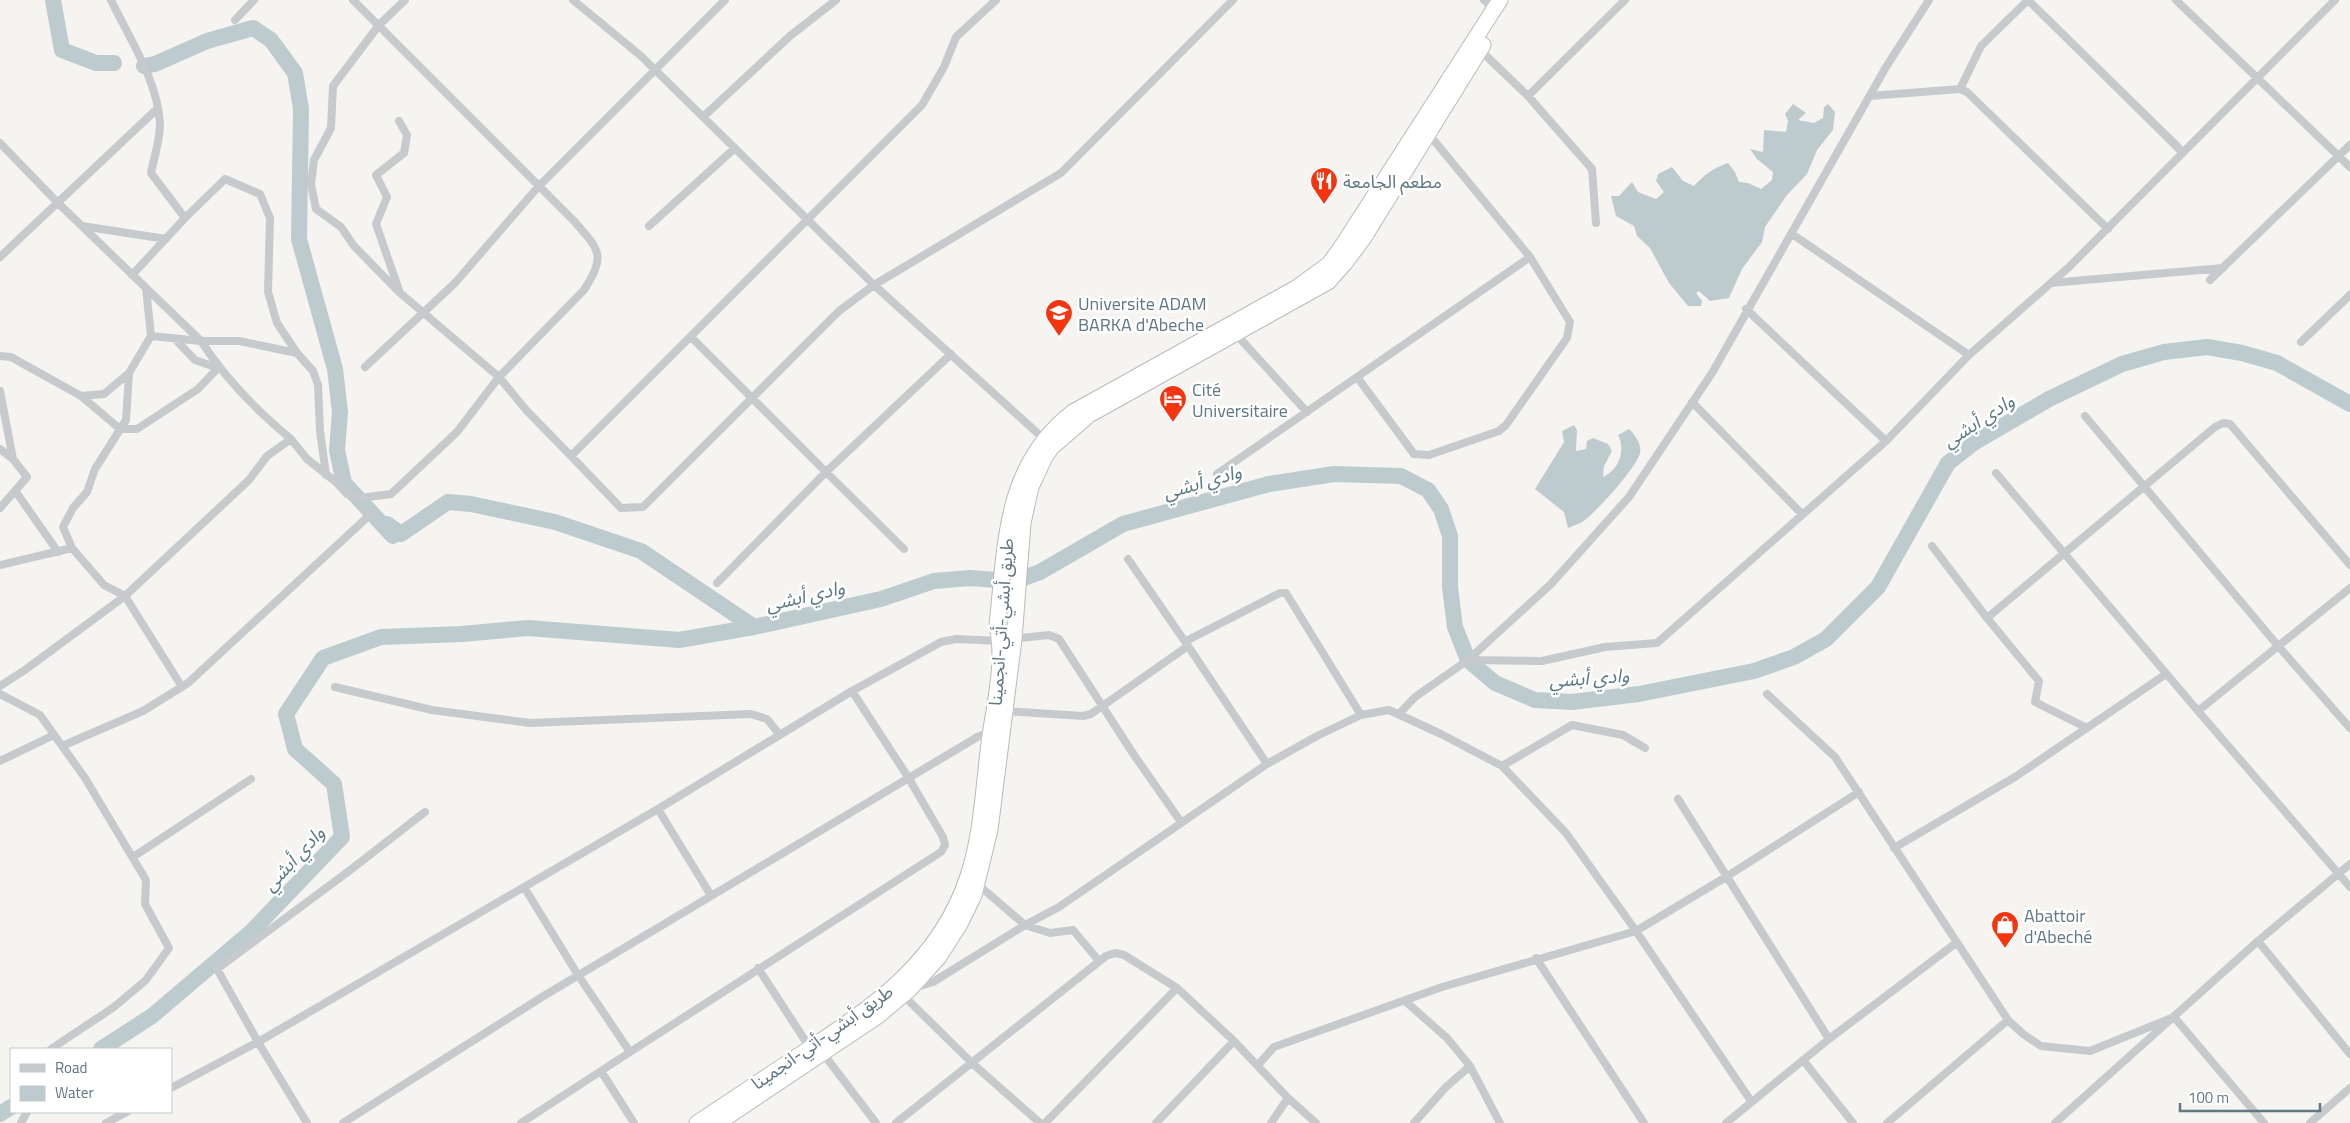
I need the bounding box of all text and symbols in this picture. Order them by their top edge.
restaurant icon: مطعم الجامعة [1309,166,1339,205]
place label: مطعم الجامعة [1343,168,1442,195]
place label: Universite ADAM BARKA d'Abeche [1078,290,1207,338]
school or university icon: Universite ADAM BARKA d'Abeche [1044,298,1074,337]
place label: Cité Universitaire [1192,376,1288,424]
hotel icon: Cité Universitaire [1158,384,1188,423]
water label: وادي أبشي [1936,386,2021,455]
water label: وادي أبشي [1159,456,1246,507]
street label: طريق أبشي-أتي-انجمينا [982,537,1021,707]
water label: وادي أبشي [763,572,848,620]
water label: وادي أبشي [1548,660,1631,696]
water label: وادي أبشي [255,818,332,898]
place label: Abattoir d'Abeché [2024,902,2092,950]
shop icon: Abattoir d'Abeché [1990,910,2020,949]
street label: طريق أبشي-أتي-انجمينا [745,978,899,1096]
legend [10,1048,172,1113]
text: Road [55,1056,87,1079]
scale bar [2180,1080,2320,1112]
text: Water [55,1081,94,1104]
text: 100 m [2188,1086,2229,1109]

